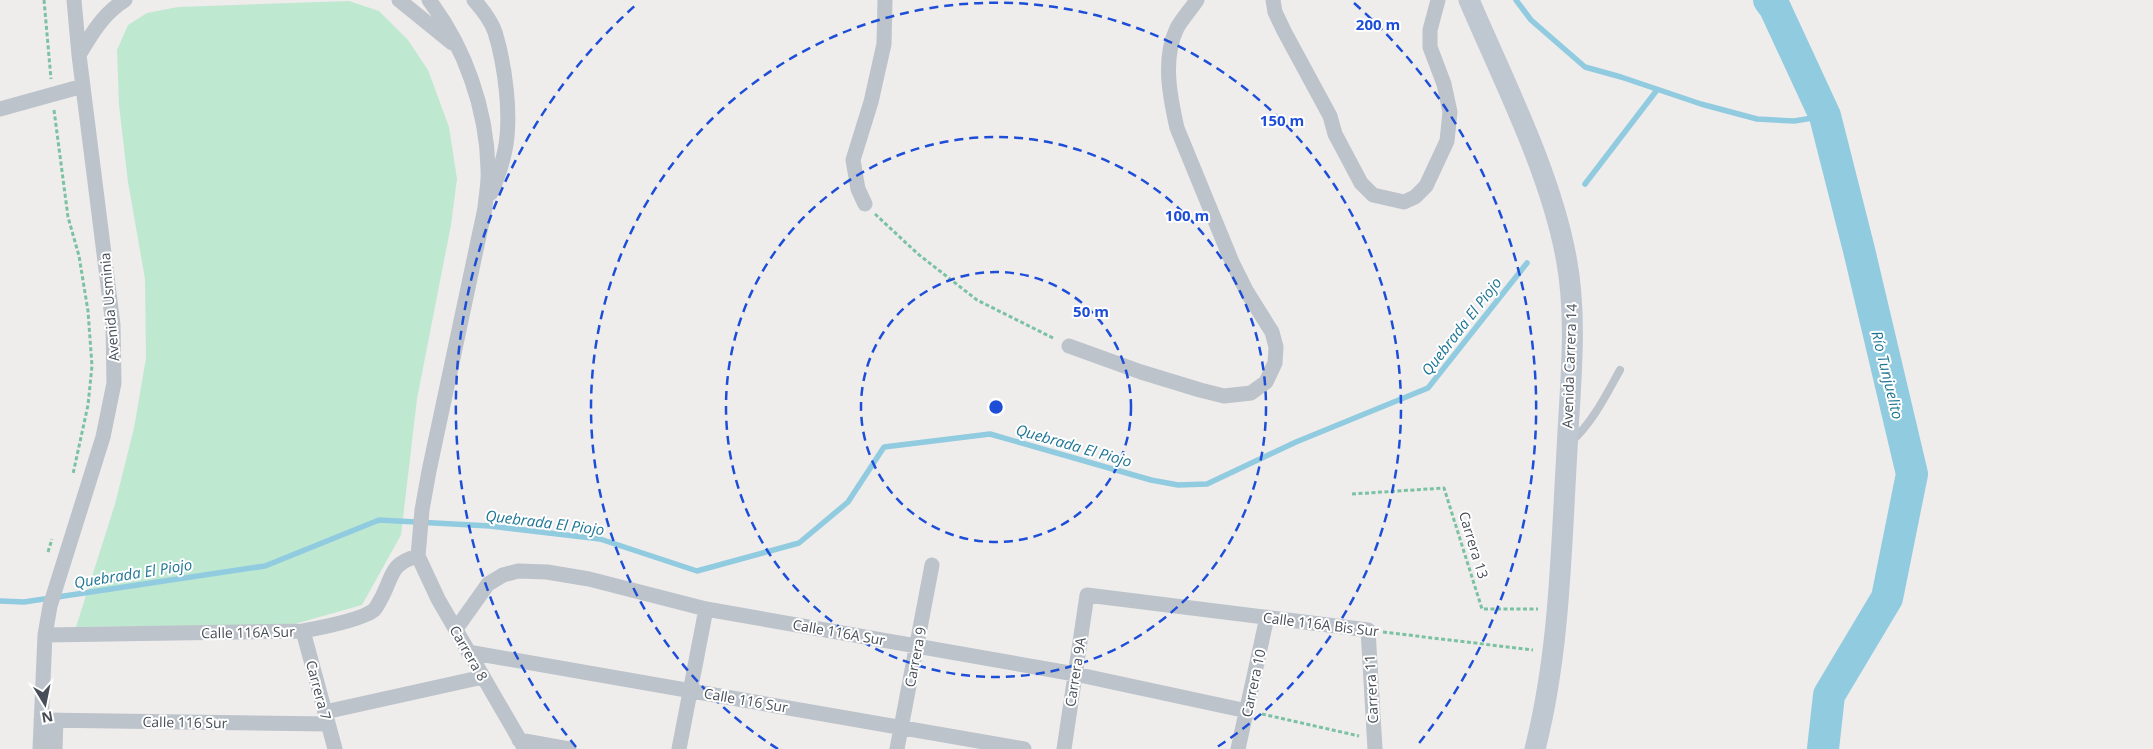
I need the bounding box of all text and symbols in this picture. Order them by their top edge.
text: 200 m [1356,14,1400,34]
text: 150 m [1260,110,1304,130]
text: 100 m [1165,205,1209,225]
street label: Avenida Usminia [95,252,123,362]
water label: Quebrada El Piojo [1416,273,1506,379]
text: 50 m [1073,301,1109,321]
street label: Avenida Carrera 14 [1557,303,1581,429]
water label: Río Tunjuelito [1867,329,1909,421]
centre of rings [987,398,1005,416]
water label: Quebrada El Piojo [1014,419,1134,471]
water label: Quebrada El Piojo [485,505,605,539]
street label: Carrera 13 [1455,509,1493,581]
water label: Quebrada El Piojo [72,554,194,592]
street label: Calle 116A Bis Sur [1262,607,1380,641]
street label: Calle 116A Sur [791,615,887,650]
street label: Calle 116A Sur [201,622,295,642]
street label: Carrera 8 [446,622,492,684]
street label: Carrera 9 [900,625,930,689]
street label: Carrera 9A [1060,636,1090,708]
street label: Carrera 10 [1237,647,1269,719]
street label: Carrera 11 [1360,654,1382,724]
street label: Carrera 7 [302,658,336,722]
north arrow [20,679,70,729]
street label: Calle 116 Sur [703,683,790,717]
text: N [40,707,55,728]
street label: Calle 116 Sur [142,712,228,732]

